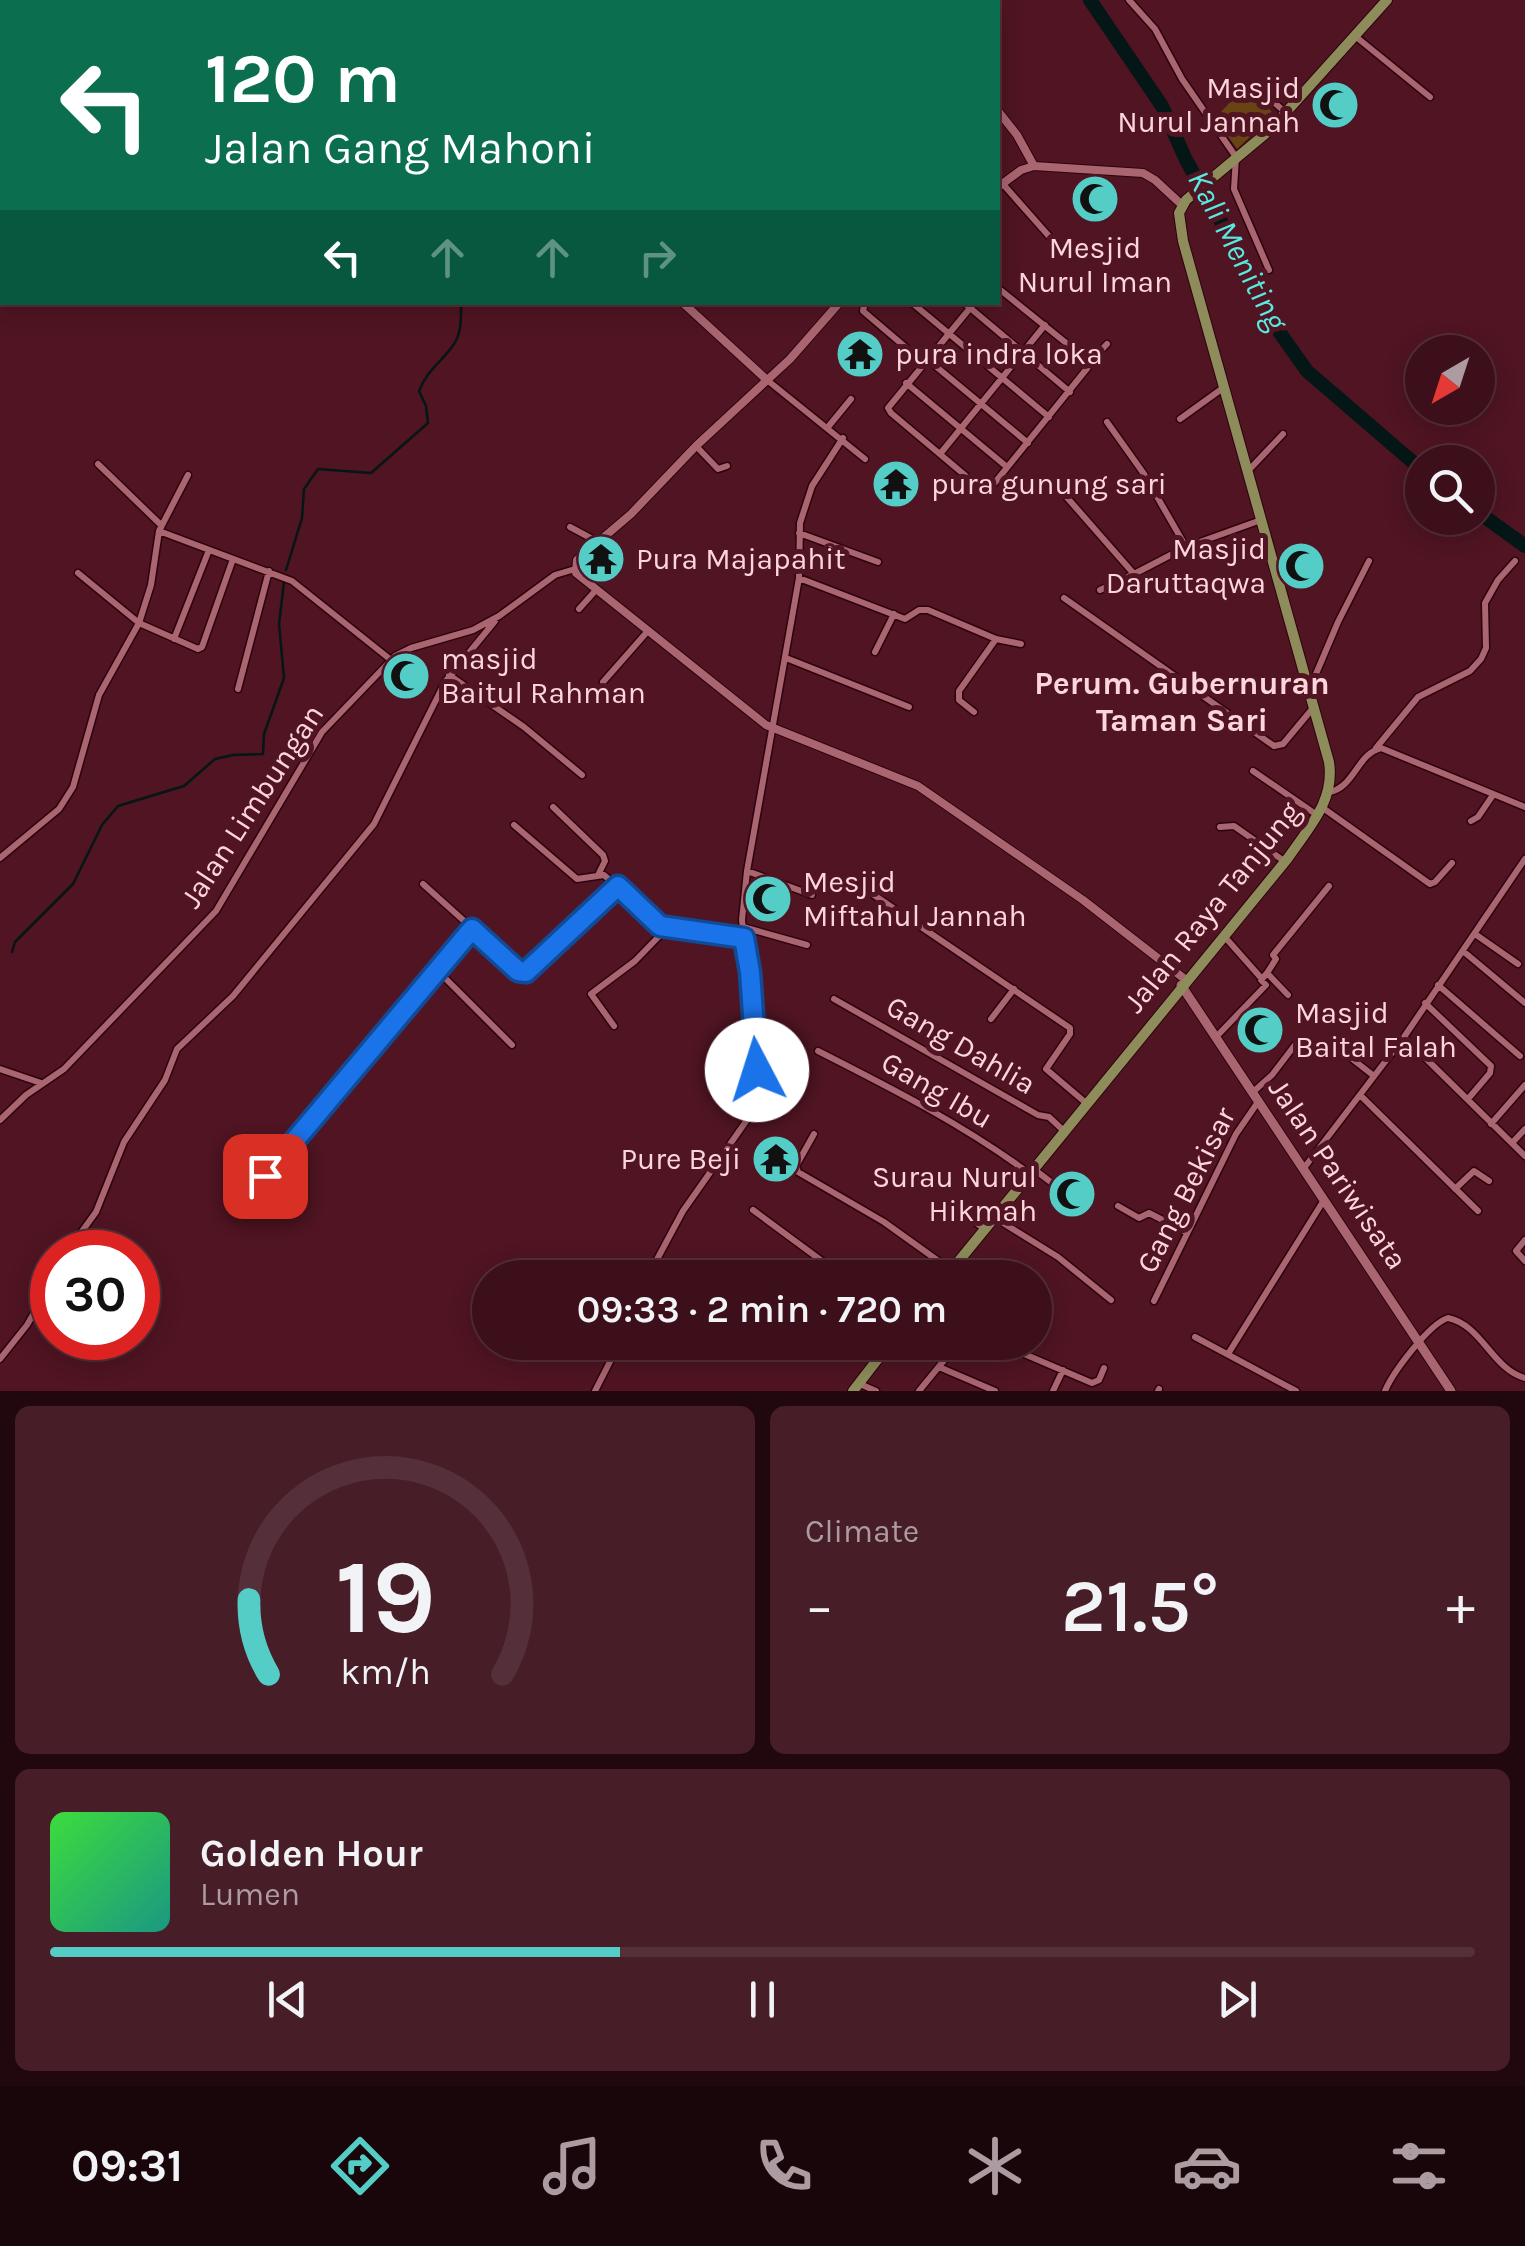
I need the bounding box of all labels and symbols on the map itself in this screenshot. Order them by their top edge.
place label: Masjid Nurul Jannah [1117,70,1300,140]
mosque icon: Masjid Nurul Jannah [1309,79,1361,131]
water label: Kali Meniting [1180,164,1296,338]
mosque icon: Mesjid Nurul Iman [1069,173,1121,225]
place label: Mesjid Nurul Iman [1018,230,1172,300]
temple icon: pura indra loka [834,328,886,380]
north arrow [1405,335,1495,425]
place label: pura indra loka [895,336,1103,372]
temple icon: pura gunung sari [870,458,922,510]
place label: pura gunung sari [931,466,1167,502]
place label: Masjid Daruttaqwa [1106,531,1266,601]
temple icon: Pura Majapahit [575,533,627,585]
mosque icon: Masjid Daruttaqwa [1275,540,1327,592]
place label: Pura Majapahit [636,541,845,577]
place label: masjid Baitul Rahman [441,641,646,711]
mosque icon: masjid Baitul Rahman [380,650,432,702]
district label: Perum. Gubernuran Taman Sari [1034,665,1330,739]
street label: Jalan Limbungan [173,697,331,915]
street label: Jalan Raya Tanjung [1116,794,1308,1020]
place label: Mesjid Miftahul Jannah [803,864,1027,934]
mosque icon: Mesjid Miftahul Jannah [742,873,794,925]
street label: Gang Dahlia [880,988,1042,1102]
place label: Masjid Baital Falah [1295,995,1457,1065]
mosque icon: Masjid Baital Falah [1234,1004,1286,1056]
position arrow [705,1018,809,1122]
street label: Gang Ibu [875,1044,999,1136]
street label: Jalan Pariwisata [1261,1072,1415,1276]
street label: Gang Bekisar [1129,1101,1243,1279]
temple icon: Pure Beji [750,1133,802,1185]
pin [223,1134,308,1219]
place label: Pure Beji [620,1141,741,1177]
place label: Surau Nurul Hikmah [872,1159,1037,1229]
mosque icon: Surau Nurul Hikmah [1046,1168,1098,1220]
speed limit sign: 30 [30,1230,160,1360]

